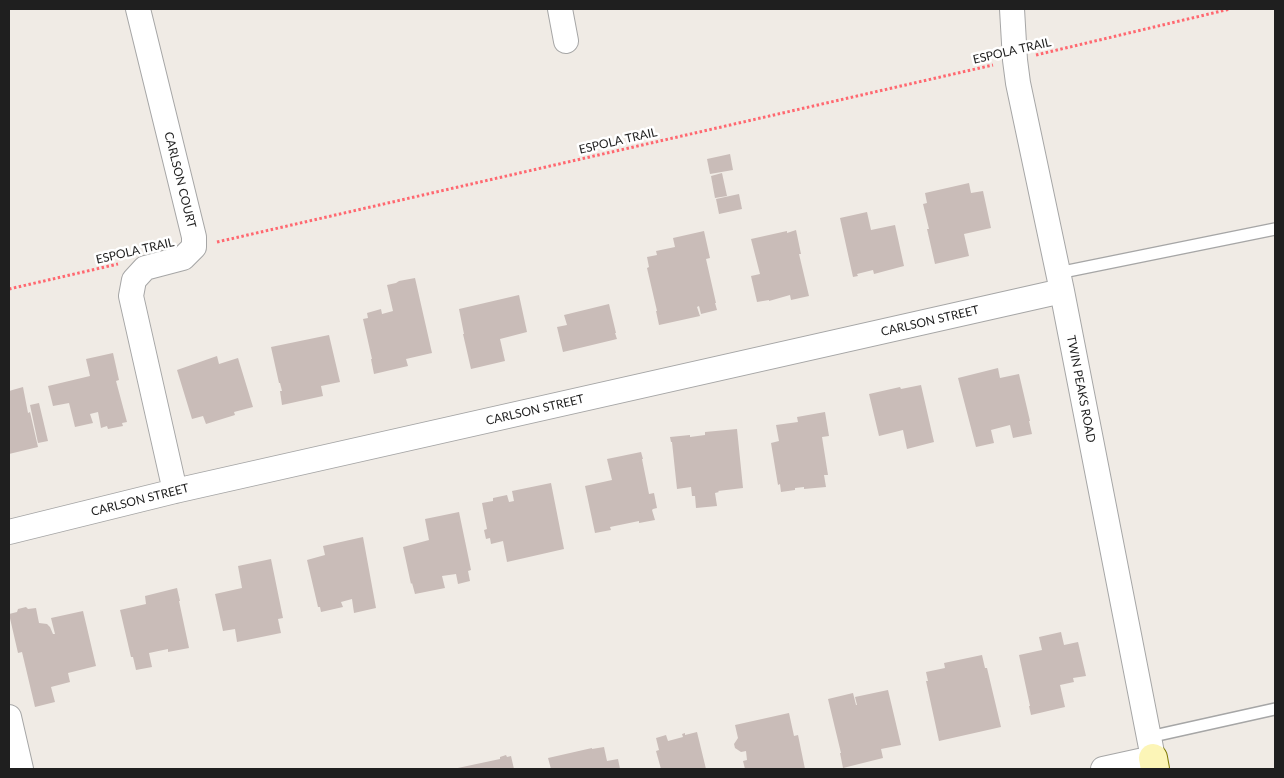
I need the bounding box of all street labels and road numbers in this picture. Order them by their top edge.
street label: ESPOLA TRAIL [971,35,1053,67]
street label: ESPOLA TRAIL [577,125,659,157]
street label: CARLSON COURT [161,130,199,230]
street label: ESPOLA TRAIL [94,235,176,267]
street label: CARLSON STREET [880,303,980,339]
street label: TWIN PEAKS ROAD [1064,334,1098,444]
street label: CARLSON STREET [485,392,585,428]
street label: CARLSON STREET [90,481,190,519]

